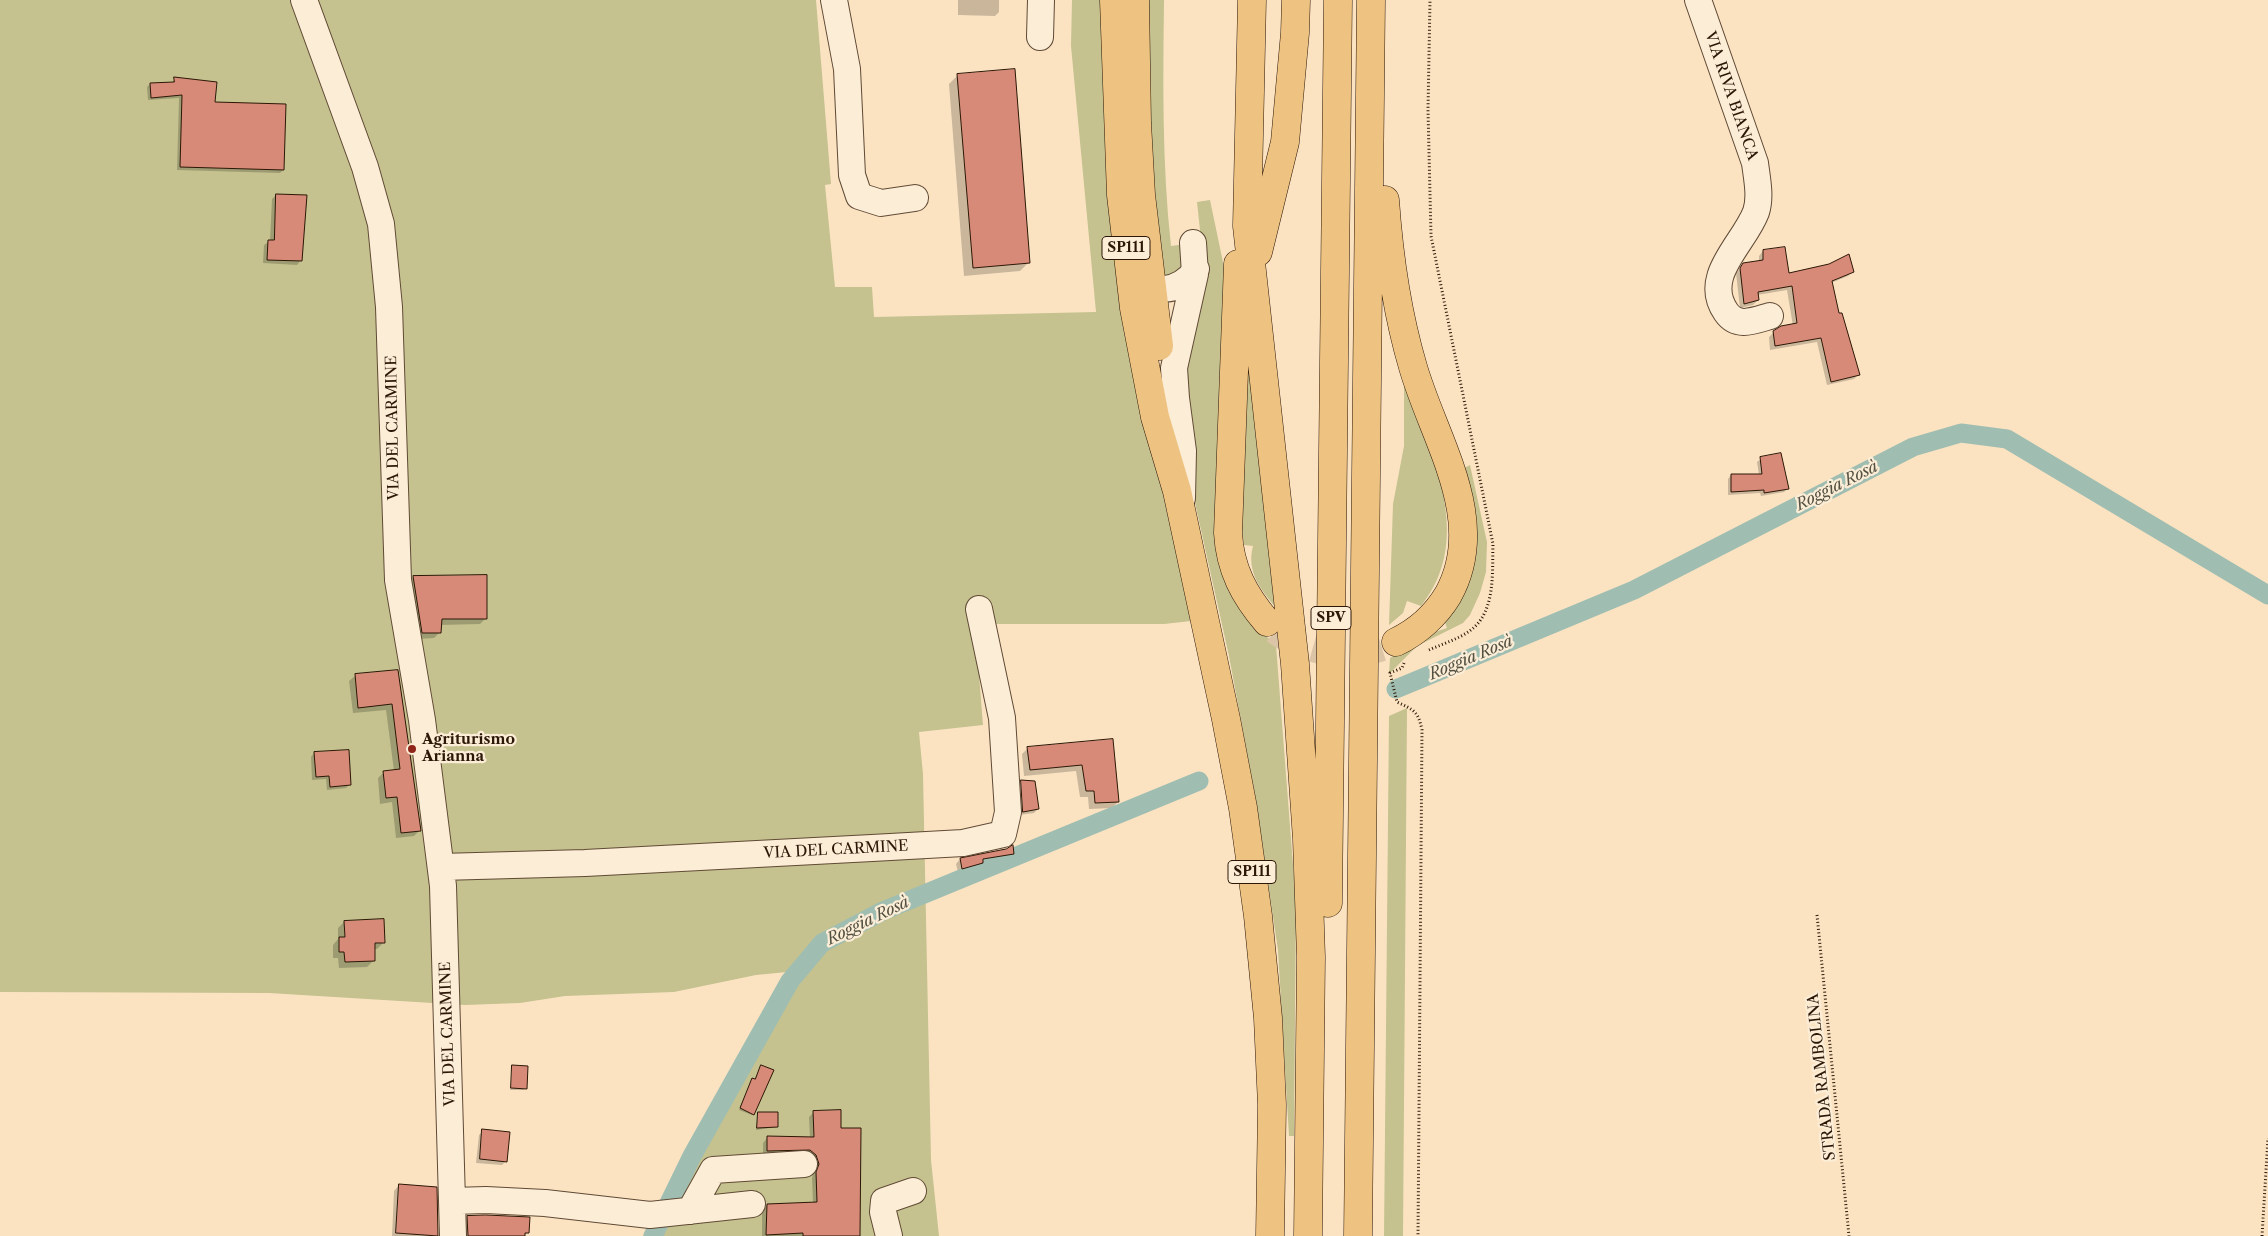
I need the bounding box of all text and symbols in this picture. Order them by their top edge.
street label: VIA RIVA BIANCA [1700,29,1762,163]
road number: SP111 [1102,237,1150,260]
street label: VIA DEL CARMINE [383,355,403,501]
water label: Roggia Rosà [1793,457,1881,515]
road number: SPV [1311,606,1351,630]
water label: Roggia Rosà [1426,632,1516,684]
place label: Agriturismo Arianna [422,731,515,766]
marker: Agriturismo Arianna [406,743,418,755]
street label: VIA DEL CARMINE [763,837,909,863]
road number: SP111 [1228,860,1276,884]
water label: Roggia Rosà [824,893,912,949]
street label: VIA DEL CARMINE [436,961,460,1107]
street label: STRADA RAMBOLINA [1804,993,1840,1161]

